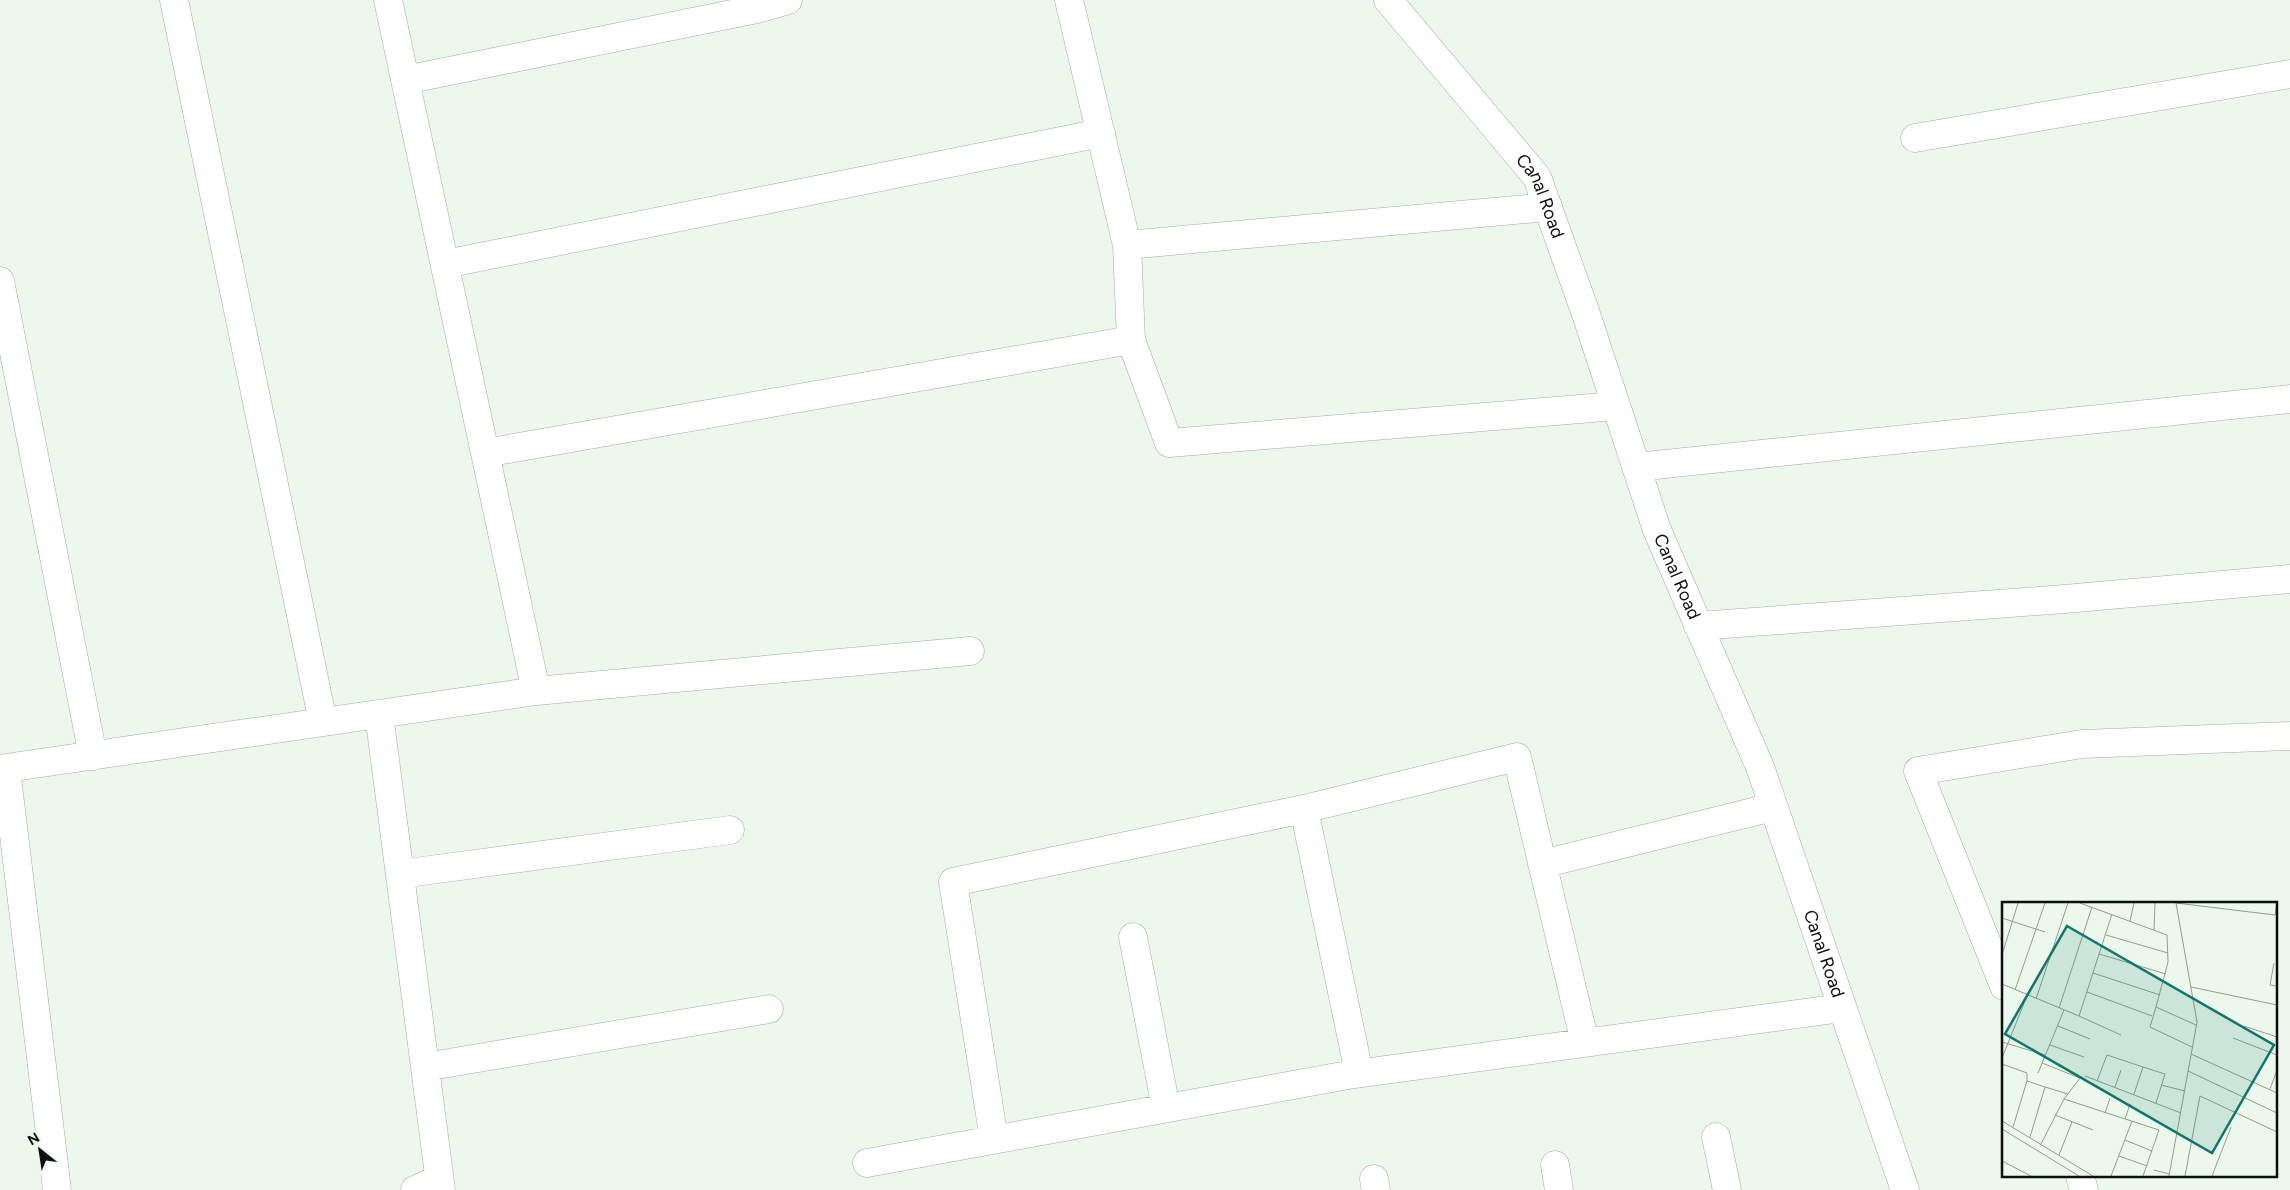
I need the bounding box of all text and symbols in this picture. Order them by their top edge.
street label: Canal Road [1511,149,1569,241]
street label: Canal Road [1649,530,1706,623]
inset map [2002,902,2278,1178]
street label: Canal Road [1799,907,1849,1000]
north arrow [15,1125,65,1175]
text: N [25,1129,43,1149]

